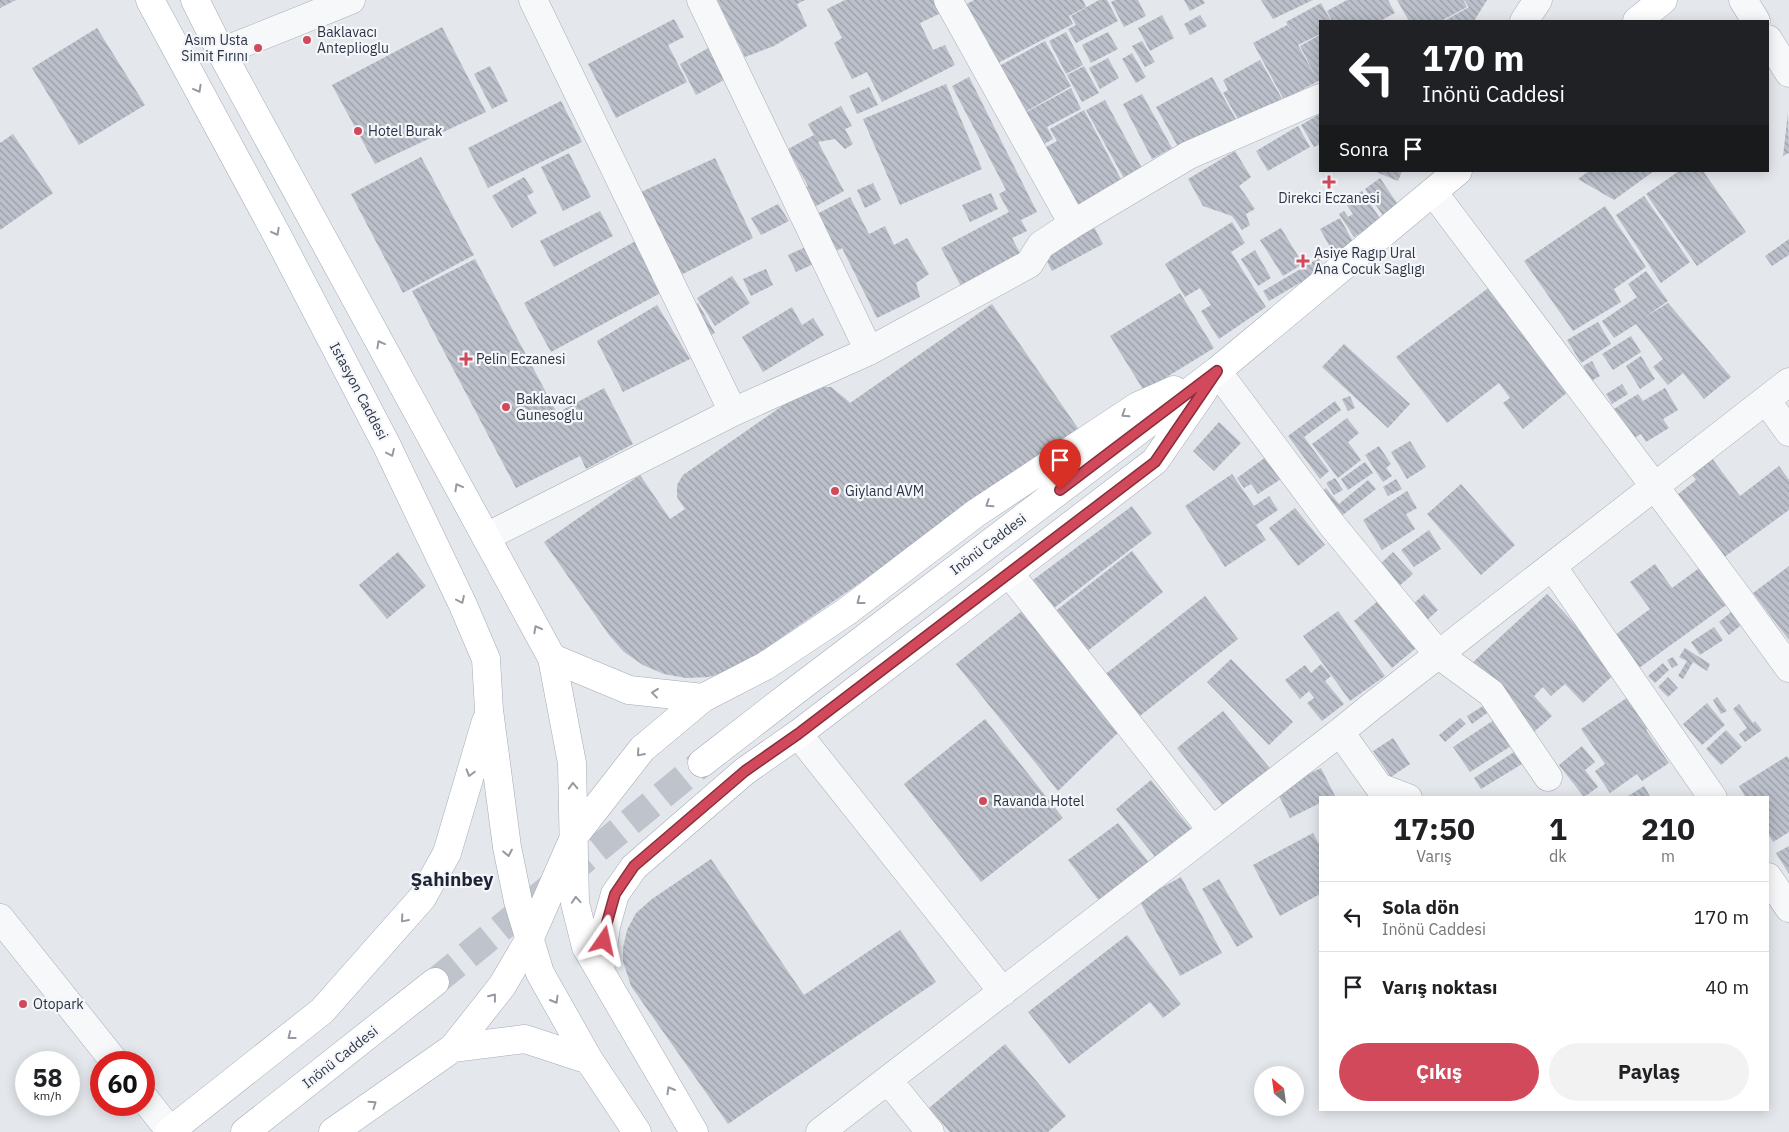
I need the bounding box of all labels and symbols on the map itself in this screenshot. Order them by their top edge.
place label: Baklavacı Anteplioglu [317,23,389,57]
place label: Asım Usta Simit Fırını [181,31,249,65]
marker: Baklavacı Anteplioglu [301,34,313,46]
marker: Asım Usta Simit Fırını [252,42,264,54]
one-way arrow [192,84,202,93]
place label: Hotel Burak [368,122,443,140]
marker: Hotel Burak [352,125,364,137]
marker: Direkci Eczanesi [1323,176,1335,188]
place label: Direkci Eczanesi [1278,189,1380,207]
one-way arrow [270,226,280,235]
place label: Asiye Ragıp Ural Ana Cocuk Saglıgı [1314,244,1425,278]
marker: Asiye Ragıp Ural Ana Cocuk Saglıgı [1296,254,1310,268]
street label: Istasyon Caddesi [326,339,392,443]
one-way arrow [376,341,386,350]
place label: Pelin Eczanesi [476,350,565,368]
marker: Pelin Eczanesi [460,353,472,365]
place label: Baklavacı Gunesoglu [516,390,583,424]
marker: Baklavacı Gunesoglu [500,401,512,413]
one-way arrow [1121,408,1131,417]
pin [1039,439,1081,490]
one-way arrow [385,448,395,457]
place label: Giyland AVM [845,482,924,500]
one-way arrow [454,483,464,492]
marker: Giyland AVM [829,485,841,497]
one-way arrow [986,498,995,507]
street label: Inönü Caddesi [946,509,1030,579]
one-way arrow [455,595,465,604]
one-way arrow [857,596,866,604]
one-way arrow [533,626,543,635]
one-way arrow [651,688,659,699]
one-way arrow [637,747,645,756]
one-way arrow [466,769,476,777]
one-way arrow [568,782,578,790]
place label: Ravanda Hotel [993,792,1085,810]
marker: Ravanda Hotel [977,795,989,807]
one-way arrow [503,848,513,857]
district label: Şahinbey [411,867,494,891]
one-way arrow [571,895,582,903]
one-way arrow [400,913,409,922]
position arrow [577,914,629,966]
one-way arrow [488,994,496,1003]
place label: Otopark [33,995,84,1013]
one-way arrow [549,995,559,1004]
marker: Otopark [17,998,29,1010]
street label: Inönü Caddesi [299,1022,381,1092]
one-way arrow [288,1030,297,1038]
speed limit sign: 60 [90,1051,155,1116]
north arrow [1254,1066,1304,1116]
one-way arrow [666,1086,676,1095]
one-way arrow [368,1101,377,1110]

